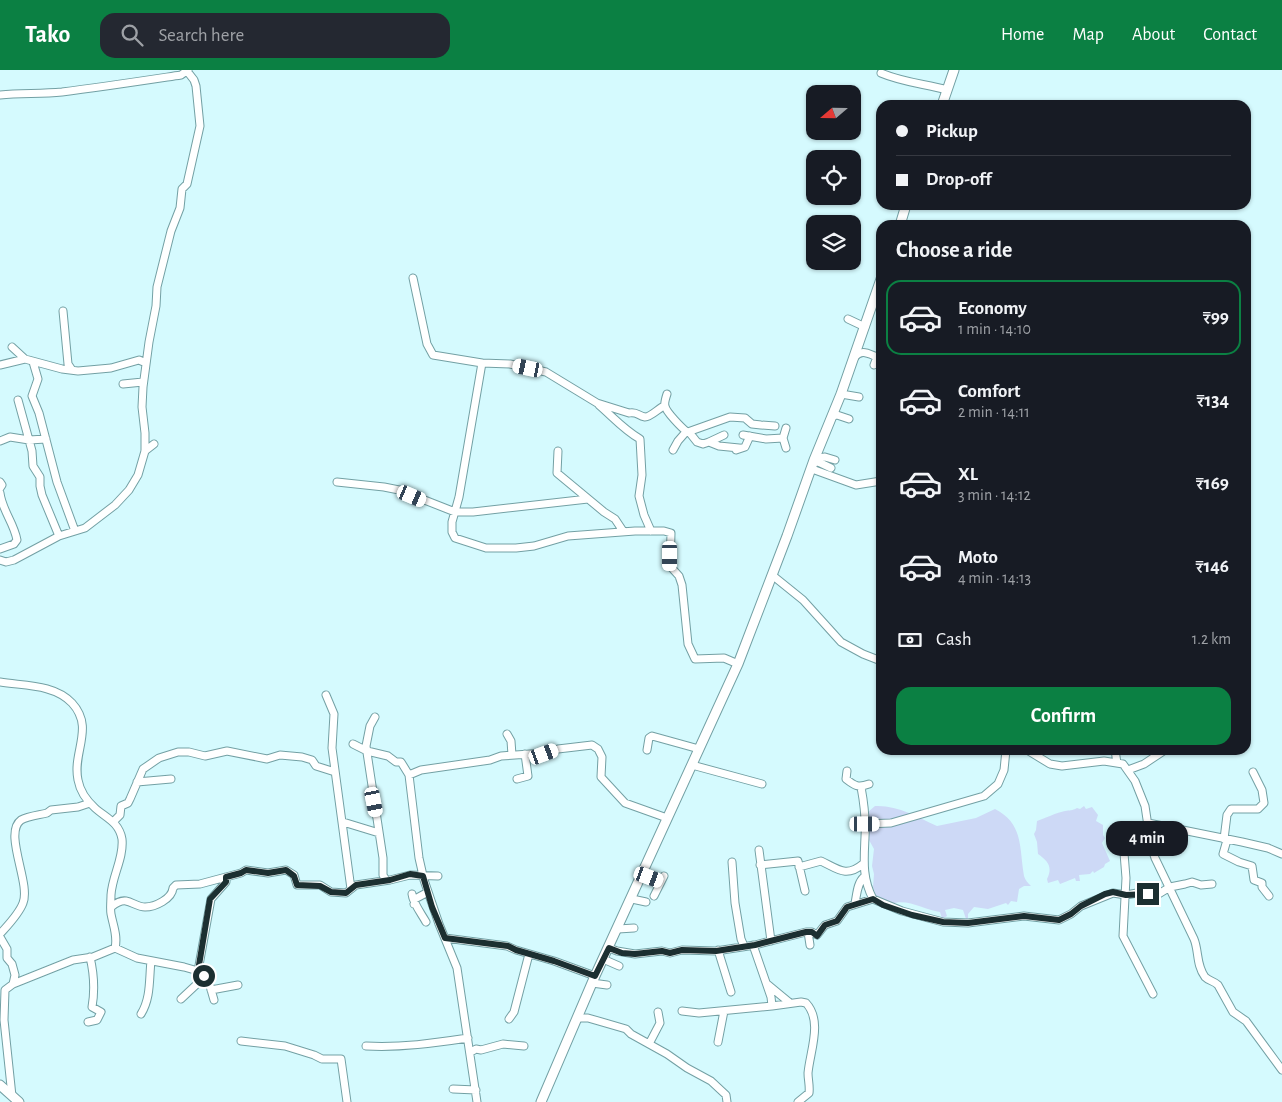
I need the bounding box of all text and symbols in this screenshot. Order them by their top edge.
search box [100,13,450,58]
icon: search [118,21,146,49]
text: Tako [25,23,70,47]
text: Search here [158,26,244,45]
text: Home [1001,26,1044,44]
text: Map [1072,26,1104,44]
text: About [1132,26,1175,44]
text: Contact [1203,26,1257,44]
north arrow [806,85,861,140]
map controls [806,85,861,270]
text: Pickup [926,122,978,141]
button: locate [806,150,861,205]
text: Drop-off [926,170,991,189]
button: layers [806,215,861,270]
text: Choose a ride [896,239,1012,261]
icon: car [898,295,943,340]
text: Economy [958,299,1027,318]
text: ₹99 [1203,308,1229,327]
text: 1 min · 14:10 [958,321,1031,337]
car [511,358,544,378]
icon: car [898,378,943,423]
text: Comfort [958,382,1020,401]
text: ₹134 [1196,391,1229,410]
text: 2 min · 14:11 [958,404,1030,420]
icon: car [898,461,943,506]
text: XL [958,465,978,484]
text: ₹169 [1196,474,1229,493]
car [395,483,428,509]
text: 3 min · 14:12 [958,487,1031,503]
car [662,541,677,571]
icon: car [898,544,943,589]
text: Moto [958,548,998,567]
text: ₹146 [1195,557,1229,576]
text: 4 min · 14:13 [958,570,1031,586]
icon: cash [896,626,924,654]
text: Cash [936,630,972,649]
text: 1.2 km [1192,631,1231,647]
button: Confirm [896,687,1231,745]
car [527,742,560,766]
car [363,786,384,818]
car [850,817,880,832]
callout: 4 min [1107,822,1189,856]
text: 4 min [1129,830,1165,846]
car [632,865,665,889]
route end [1137,883,1159,905]
route start [193,965,215,987]

